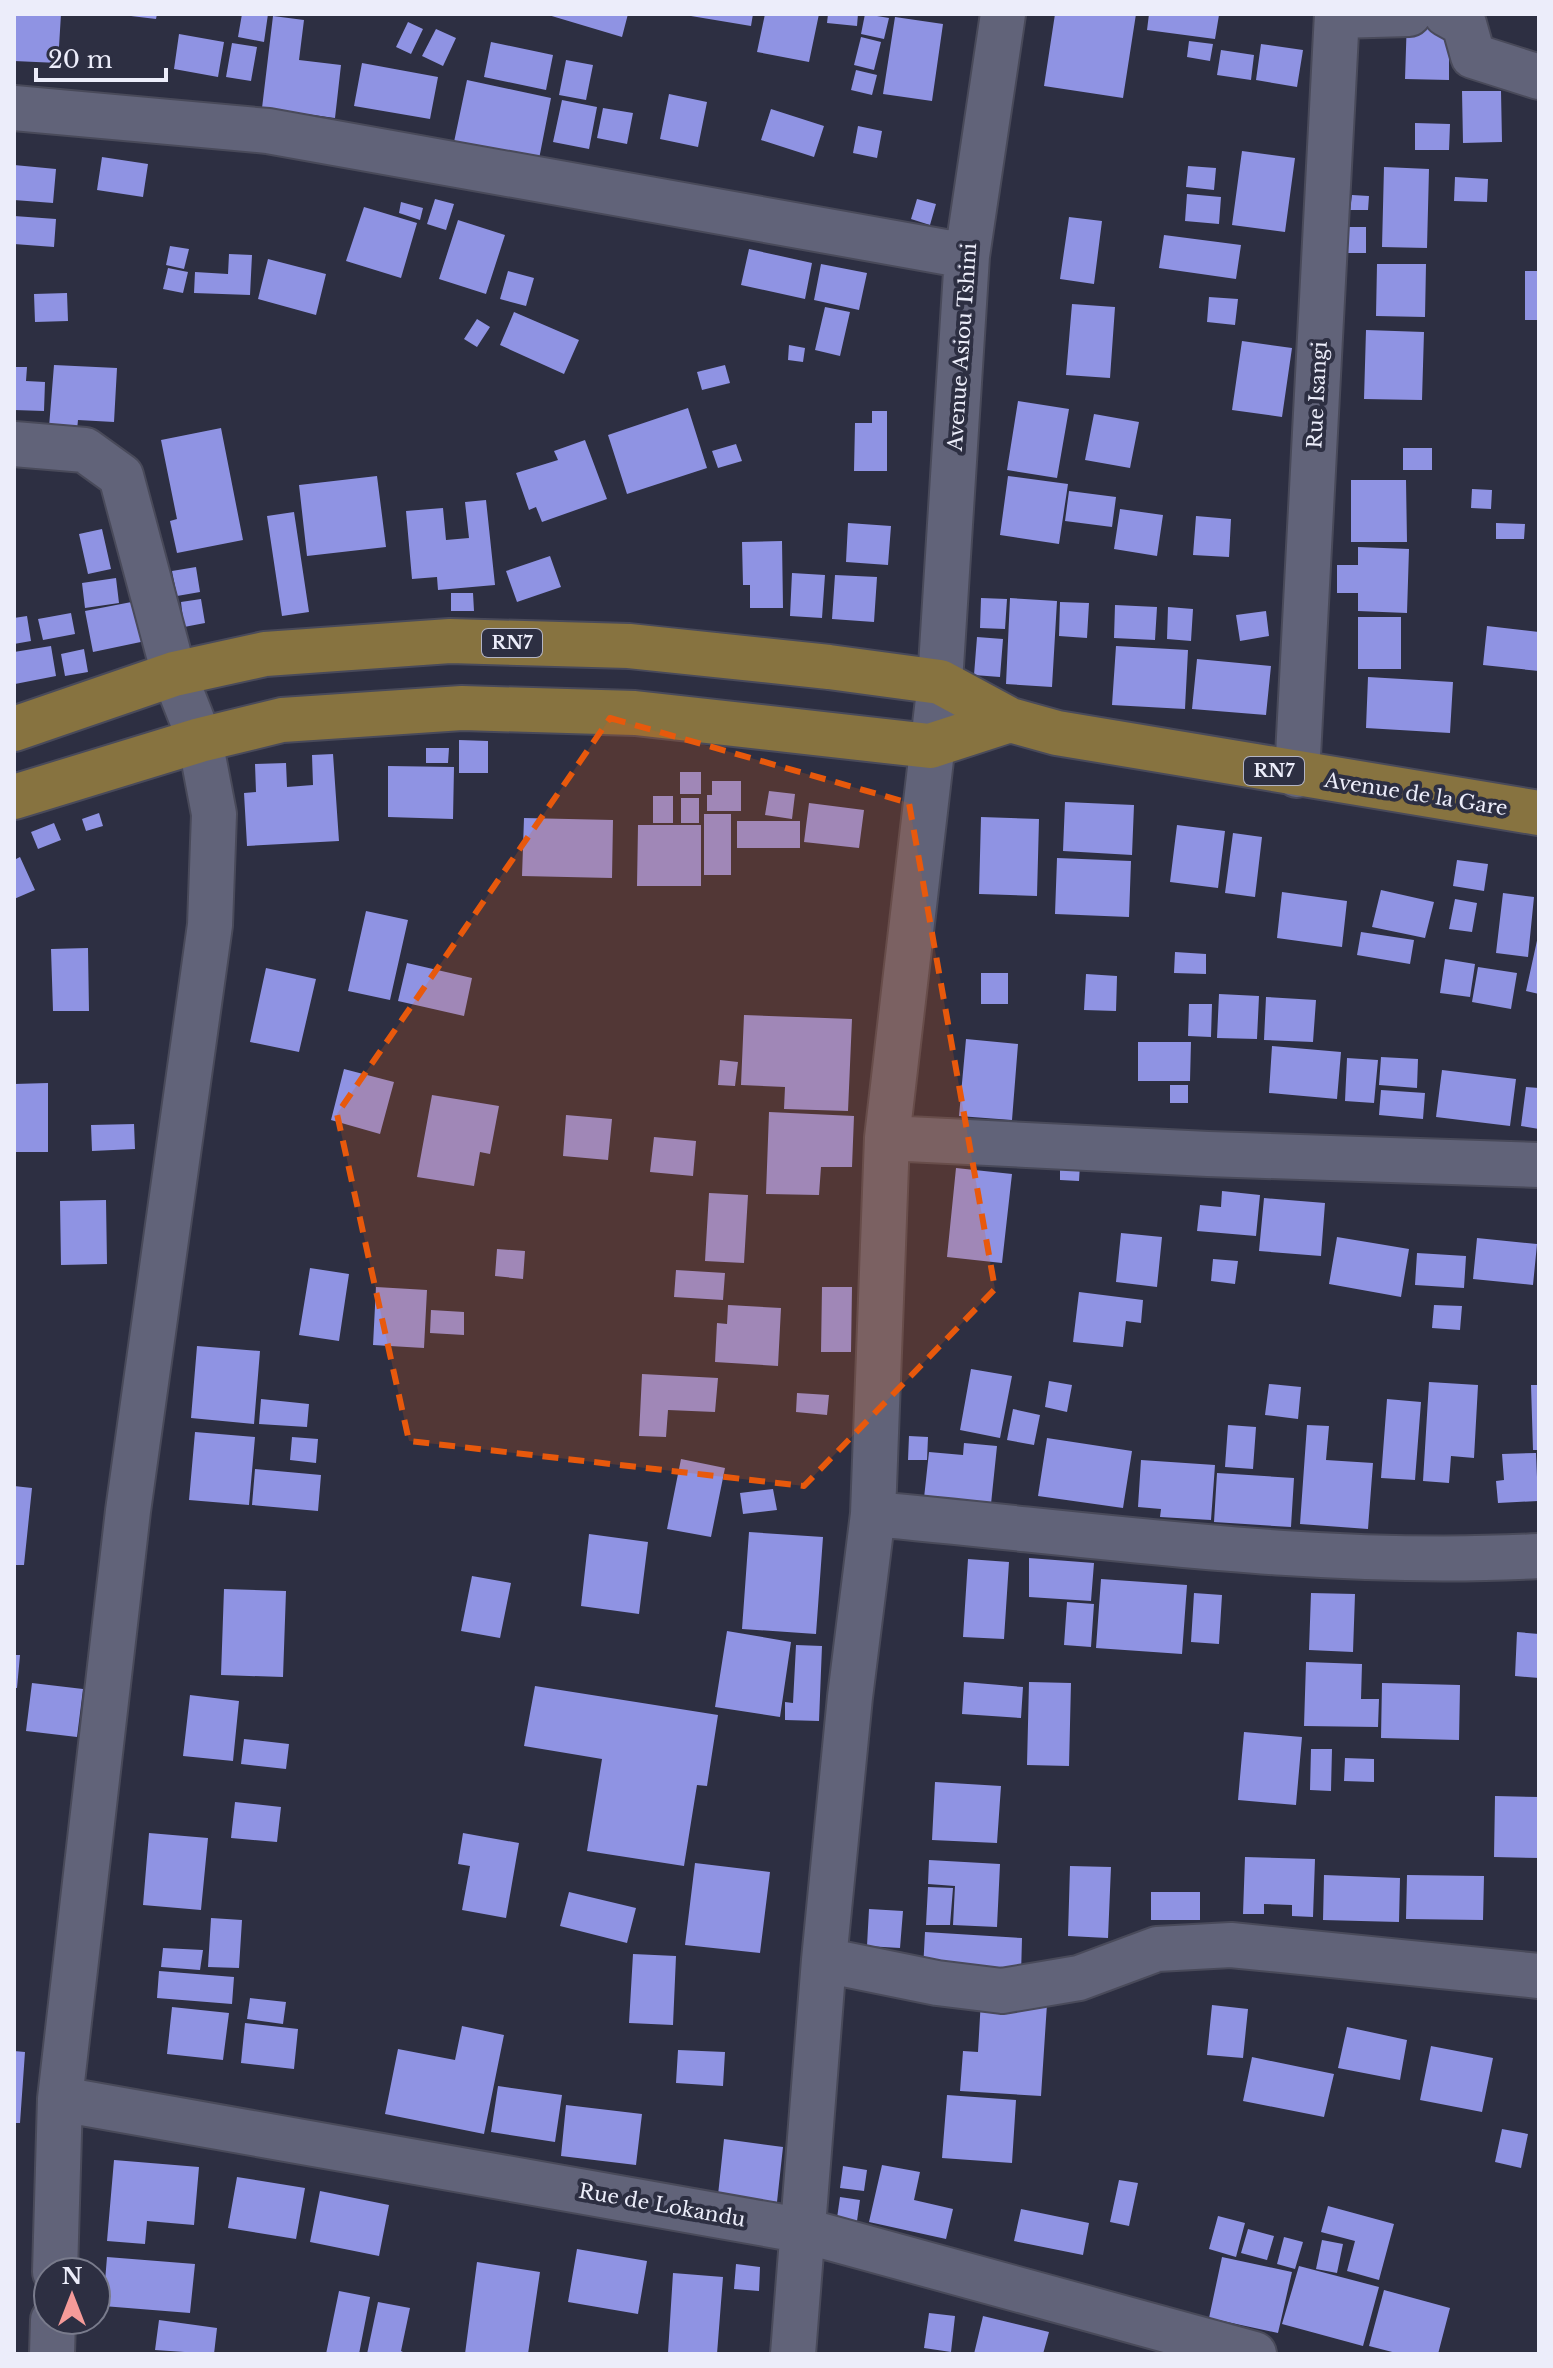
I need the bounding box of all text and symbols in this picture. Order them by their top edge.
scale bar [36,32,166,82]
text: 20 m [48,45,113,74]
street label: Avenue Asiou Tshini [943,242,981,453]
street label: Rue Isangi [1302,341,1332,449]
road number: RN7 [482,629,542,657]
road number: RN7 [1244,757,1304,785]
street label: Avenue de la Gare [1322,768,1509,820]
street label: Rue de Lokandu [577,2179,747,2231]
north arrow [32,2256,112,2336]
text: N [62,2263,83,2290]

